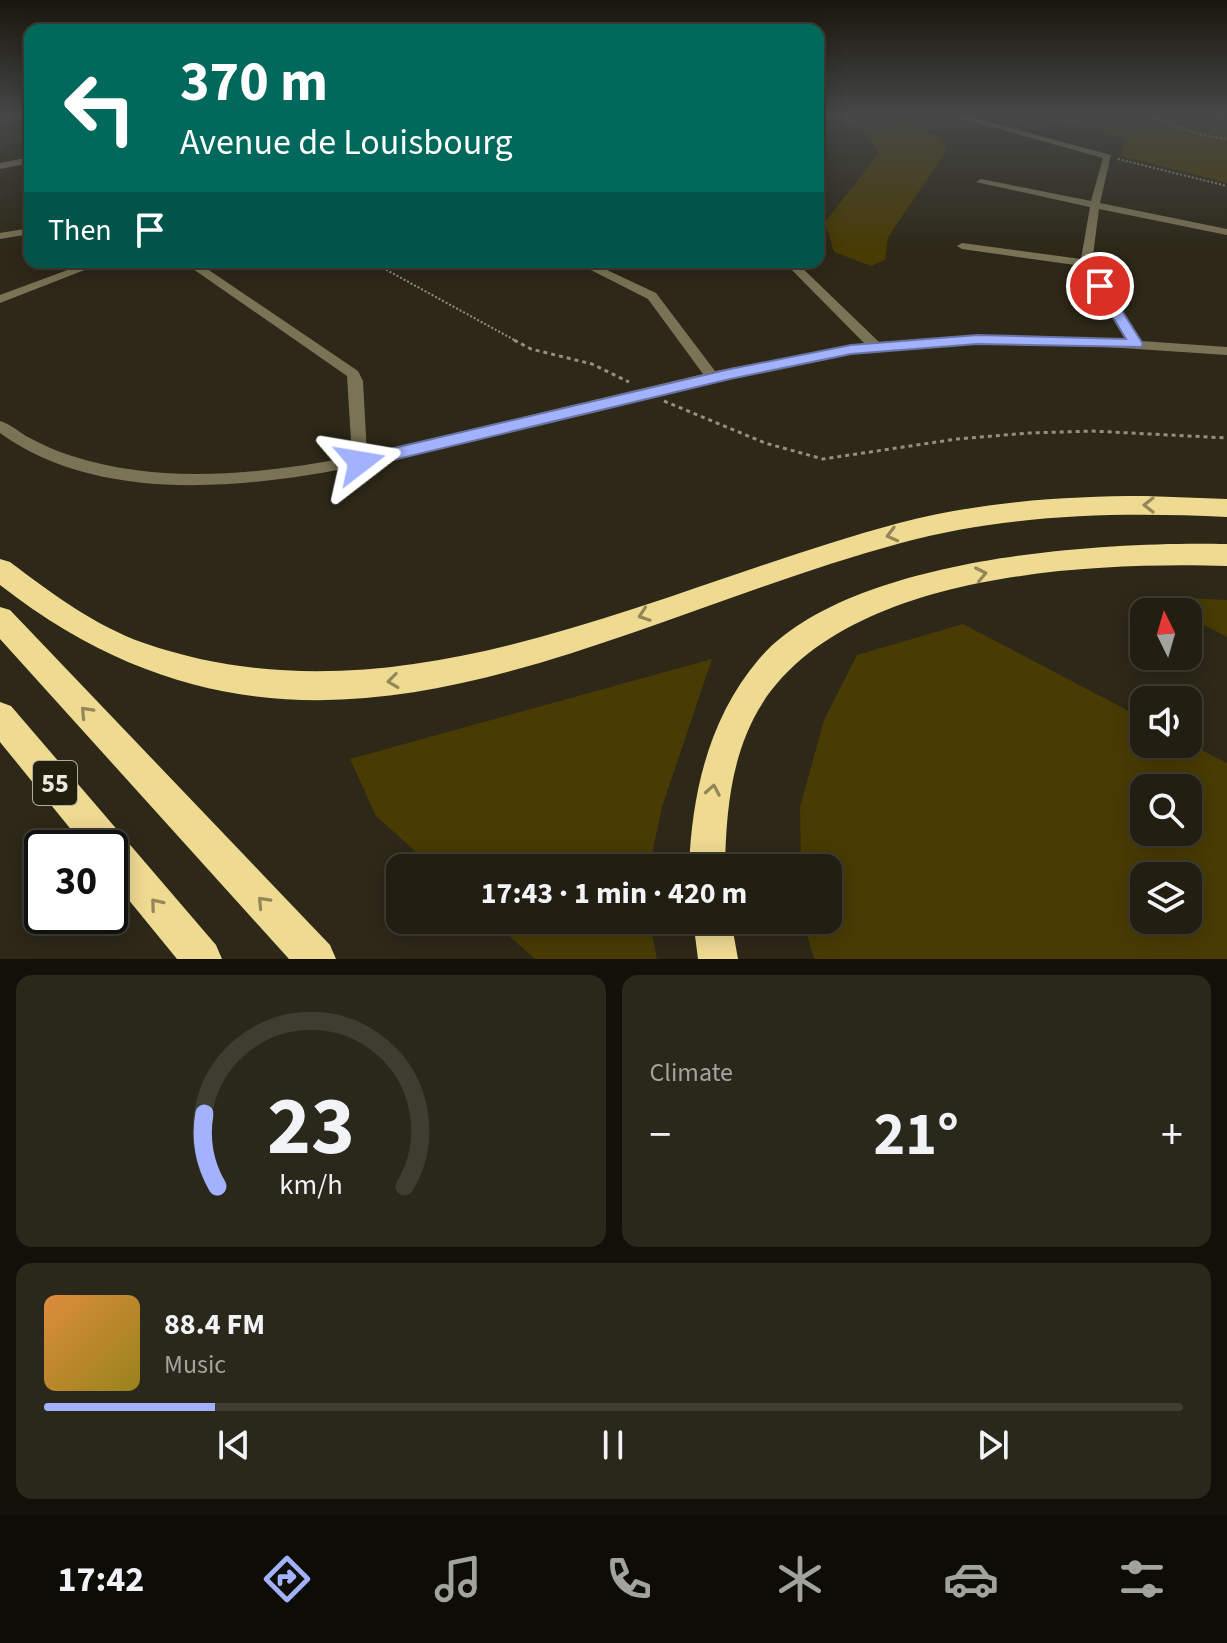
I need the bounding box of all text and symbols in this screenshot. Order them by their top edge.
text: 370 m [180,43,328,122]
icon: left [48,56,152,160]
text: Avenue de Louisbourg [180,117,513,168]
icon: arrive [128,208,172,252]
text: Then [48,209,112,252]
pin [1066,252,1134,320]
icon: arrive [1078,264,1122,308]
position arrow [318,420,402,504]
one-way arrow [1142,496,1155,514]
one-way arrow [885,526,899,543]
one-way arrow [973,566,987,583]
north arrow [1130,598,1202,670]
map controls [1130,598,1202,934]
one-way arrow [638,606,652,622]
one-way arrow [387,673,400,690]
button: sound [1130,686,1202,758]
one-way arrow [82,706,96,721]
road number: 55 [33,761,77,805]
button: search [1130,774,1202,846]
one-way arrow [703,784,720,797]
speed limit sign: 30 [24,830,128,934]
button: layers [1130,862,1202,934]
text: 17:43 · 1 min · 420 m [481,872,747,915]
one-way arrow [258,897,273,911]
one-way arrow [151,899,166,913]
text: Climate [650,1054,733,1091]
text: 23 [267,1068,355,1186]
text: 21° [874,1093,959,1178]
text: − [650,1104,671,1167]
text: + [1161,1104,1183,1167]
text: km/h [279,1165,342,1205]
text: 88.4 FM [164,1303,265,1346]
text: Music [164,1346,226,1383]
icon: previous [212,1423,256,1467]
icon: pause [591,1423,635,1467]
icon: next [971,1423,1015,1467]
icon: directions [259,1551,315,1607]
icon: music [430,1551,486,1607]
icon: phone [601,1551,657,1607]
icon: climate [772,1551,828,1607]
icon: car [943,1551,999,1607]
icon: filters [1114,1551,1170,1607]
text: 17:42 [57,1554,144,1605]

